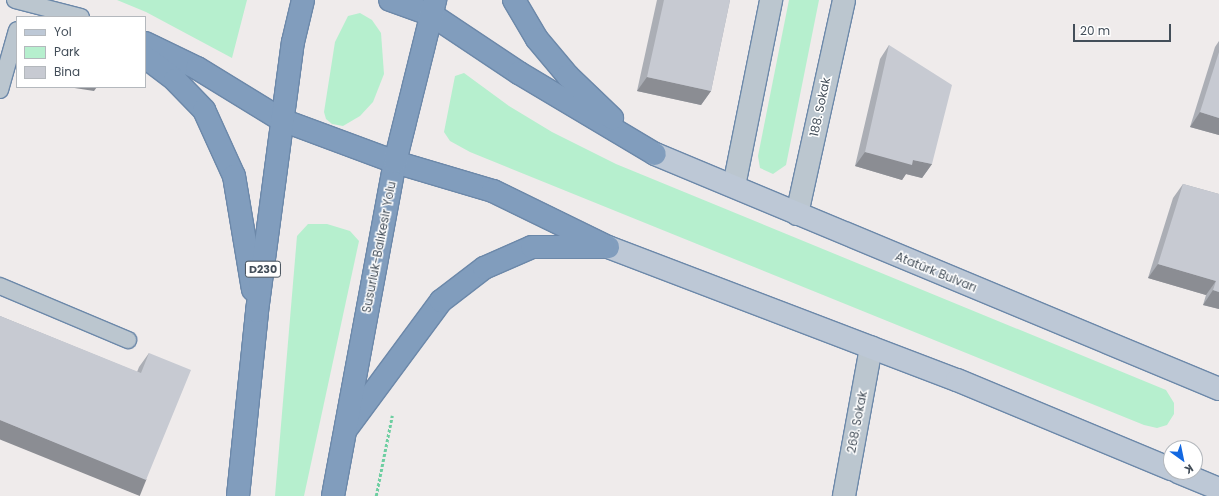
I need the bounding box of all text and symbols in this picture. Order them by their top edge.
legend [16,16,146,88]
scale bar [1075,16,1173,42]
text: 20 m [1080,22,1110,39]
text: Yol [54,23,72,40]
text: Park [54,43,80,60]
text: Bina [54,63,80,80]
street label: 188. Sokak [807,76,833,138]
street label: Susurluk-Balıkesir Yolu [359,180,399,314]
street label: Atatürk Bulvarı [893,249,979,295]
road number: D230 [244,260,282,278]
street label: 268. Sokak [844,390,870,454]
north arrow [1163,440,1203,480]
text: K [1181,460,1197,478]

